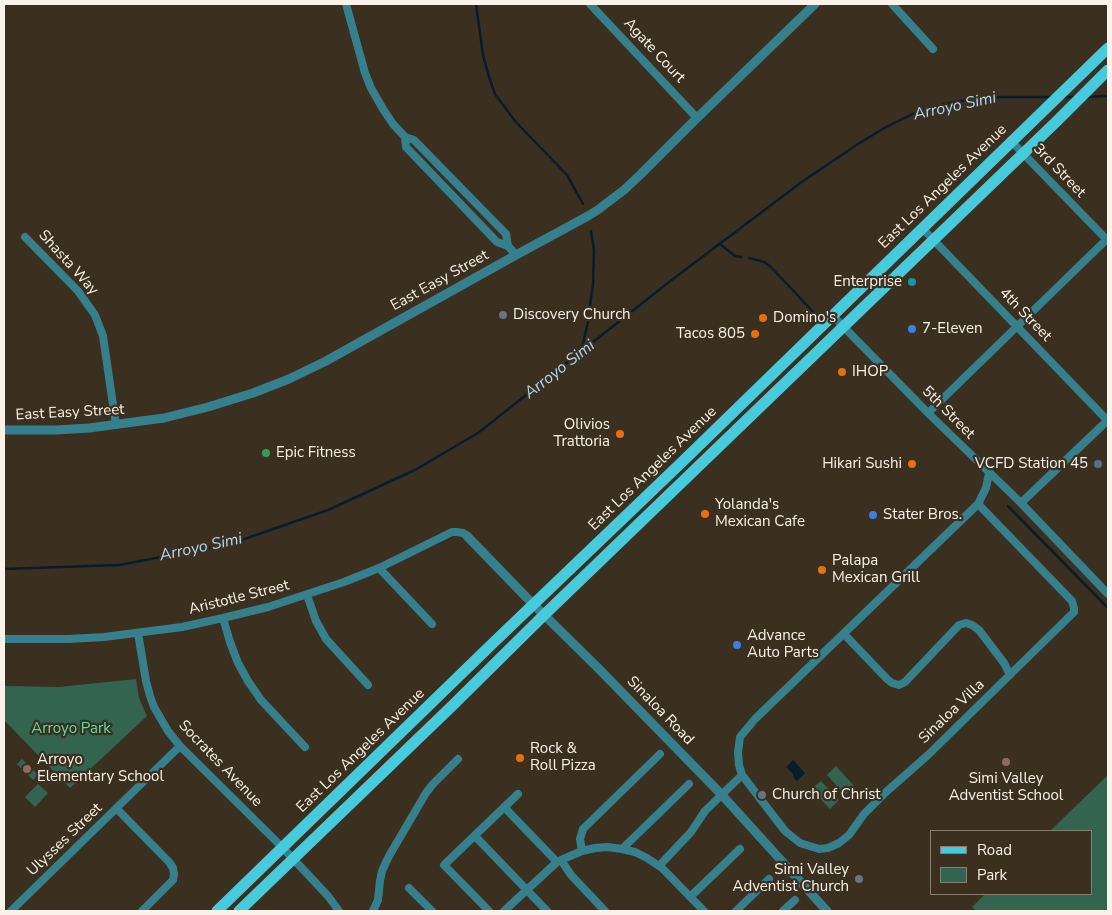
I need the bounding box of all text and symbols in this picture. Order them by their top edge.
street label: Agate Court [619,15,689,87]
water label: Arroyo Simi [912,89,998,125]
street label: East Los Angeles Avenue [875,121,1011,253]
street label: 3rd Street [1029,140,1089,202]
street label: Shasta Way [34,227,102,299]
street label: East Easy Street [388,247,492,315]
place label: Enterprise [833,273,902,291]
marker: Enterprise [906,276,918,288]
street label: 4th Street [995,284,1055,346]
place label: Discovery Church [513,306,631,324]
marker: Discovery Church [497,309,509,321]
place label: Domino's [773,309,836,327]
marker: Domino's [757,312,769,324]
place label: 7-Eleven [922,320,982,338]
marker: 7-Eleven [906,323,918,335]
place label: Tacos 805 [676,325,745,343]
marker: Tacos 805 [749,328,761,340]
water label: Arroyo Simi [521,337,599,403]
place label: IHOP [852,363,888,381]
marker: IHOP [836,366,848,378]
street label: 5th Street [918,383,978,443]
street label: East Easy Street [15,401,125,425]
street label: East Los Angeles Avenue [585,403,721,535]
place label: Olivios Trattoria [554,416,610,451]
marker: Olivios Trattoria [614,428,626,440]
place label: Epic Fitness [276,444,356,462]
marker: Epic Fitness [260,447,272,459]
place label: Hikari Sushi [822,455,902,473]
place label: VCFD Station 45 [975,455,1088,473]
marker: Hikari Sushi [906,458,918,470]
marker: VCFD Station 45 [1092,458,1104,470]
place label: Yolanda's Mexican Cafe [715,496,805,531]
place label: Stater Bros. [883,506,962,524]
marker: Yolanda's Mexican Cafe [699,508,711,520]
marker: Stater Bros. [867,509,879,521]
water label: Arroyo Simi [158,530,244,566]
place label: Palapa Mexican Grill [832,552,920,587]
marker: Palapa Mexican Grill [816,564,828,576]
street label: Aristotle Street [187,577,291,619]
place label: Advance Auto Parts [747,627,819,662]
marker: Advance Auto Parts [731,639,743,651]
street label: Sinaloa Road [623,673,697,749]
street label: Sinaloa Villa [915,676,989,748]
street label: East Los Angeles Avenue [293,685,429,817]
street label: Socrates Avenue [174,717,266,811]
park label: Arroyo Park [31,720,111,738]
place label: Rock & Roll Pizza [530,740,596,775]
place label: Arroyo Elementary School [37,751,164,786]
marker: Rock & Roll Pizza [514,752,526,764]
marker: Simi Valley Adventist School [1000,756,1012,768]
marker: Arroyo Elementary School [21,763,33,775]
place label: Simi Valley Adventist School [949,770,1063,805]
place label: Church of Christ [772,786,881,804]
marker: Church of Christ [756,789,768,801]
street label: Ulysses Street [24,800,106,880]
legend [930,830,1092,895]
text: Road [977,840,1012,860]
place label: Simi Valley Adventist Church [733,861,849,896]
text: Park [977,865,1007,885]
marker: Simi Valley Adventist Church [853,873,865,885]

